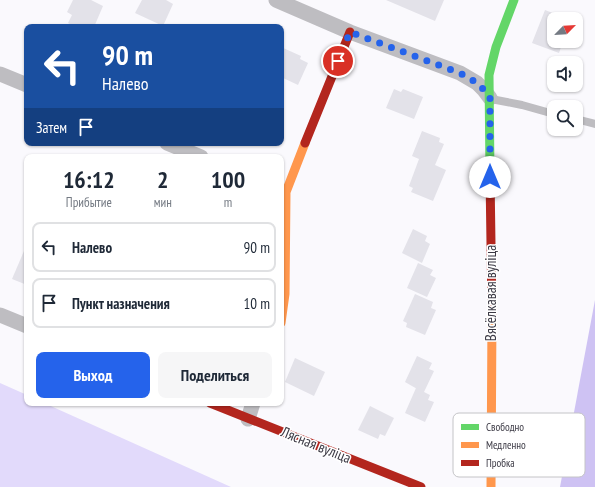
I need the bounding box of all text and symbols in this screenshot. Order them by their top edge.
north arrow [547,12,583,48]
map controls [547,12,583,136]
text: 90 m [102,36,153,73]
icon: left [36,40,88,92]
pin [321,44,355,78]
icon: arrive [327,50,349,72]
button: sound [547,56,583,92]
text: Налево [102,72,149,95]
button: search [547,100,583,136]
icon: arrive [75,116,97,138]
text: Затем [36,118,67,137]
position arrow [469,156,511,198]
text: 16:12 [63,164,115,195]
text: 2 [157,164,168,195]
text: 100 [211,164,245,195]
text: Прибытие [66,194,112,211]
text: мин [154,194,172,211]
text: m [224,194,232,211]
icon: left [38,236,60,258]
text: Налево [72,238,112,257]
text: 90 m [244,238,270,257]
street label: Вясёлкавая вуліца [481,245,500,341]
icon: arrive [38,292,60,314]
text: Пункт назначения [72,294,170,313]
text: 10 m [244,294,270,313]
button: Выход [36,352,150,398]
button: Поделиться [158,352,272,398]
legend [453,413,585,477]
text: Свободно [486,420,524,434]
street label: Лясная вуліца [278,422,354,467]
text: Медленно [486,438,526,452]
text: Пробка [486,456,515,470]

